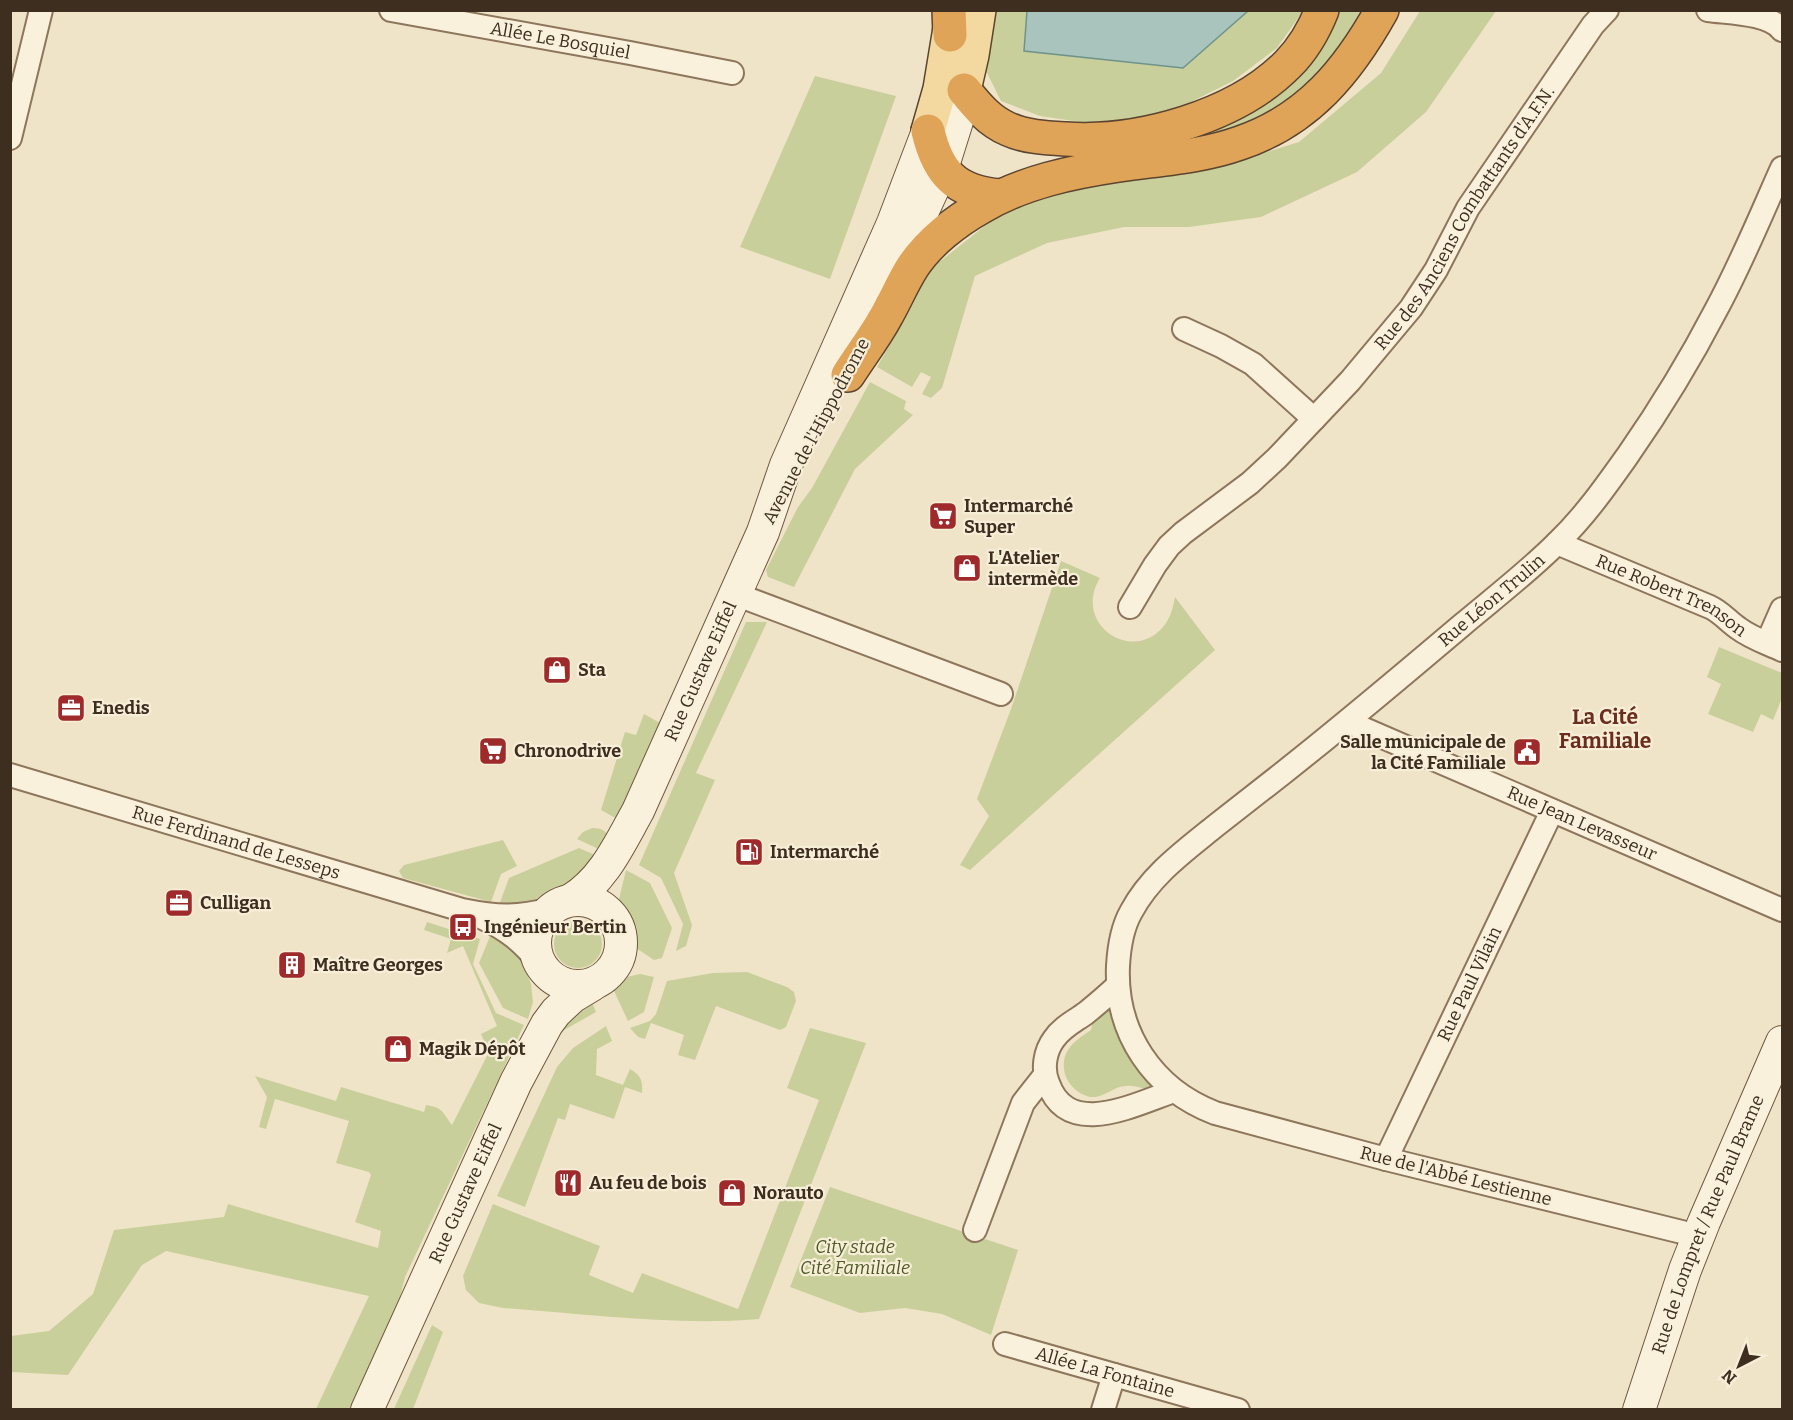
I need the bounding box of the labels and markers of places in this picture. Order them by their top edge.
place label: Intermarché Super [964,495,1073,538]
supermarket icon: Intermarché Super [927,500,959,532]
place label: L'Atelier intermède [988,547,1078,590]
shop icon: L'Atelier intermède [951,552,983,584]
shop icon: Sta [541,654,573,686]
place label: Sta [578,659,606,681]
office icon: Enedis [55,692,87,724]
place label: Enedis [92,697,150,719]
place label: Salle municipale de la Cité Familiale [1340,731,1506,774]
supermarket icon: Chronodrive [477,735,509,767]
public building icon: Salle municipale de la Cité Familiale [1511,736,1543,768]
place label: Chronodrive [514,740,621,762]
fuel station icon: Intermarché [733,836,765,868]
place label: Intermarché [770,841,879,863]
office icon: Culligan [163,887,195,919]
place label: Culligan [200,892,271,914]
bus stop icon: Ingénieur Bertin [447,911,479,943]
place label: Ingénieur Bertin [484,916,627,938]
building icon: Maître Georges [276,949,308,981]
place label: Maître Georges [313,954,443,976]
shop icon: Magik Dépôt [382,1033,414,1065]
place label: Magik Dépôt [419,1038,526,1060]
restaurant icon: Au feu de bois [552,1167,584,1199]
place label: Au feu de bois [589,1172,707,1194]
shop icon: Norauto [716,1177,748,1209]
place label: Norauto [753,1182,824,1204]

